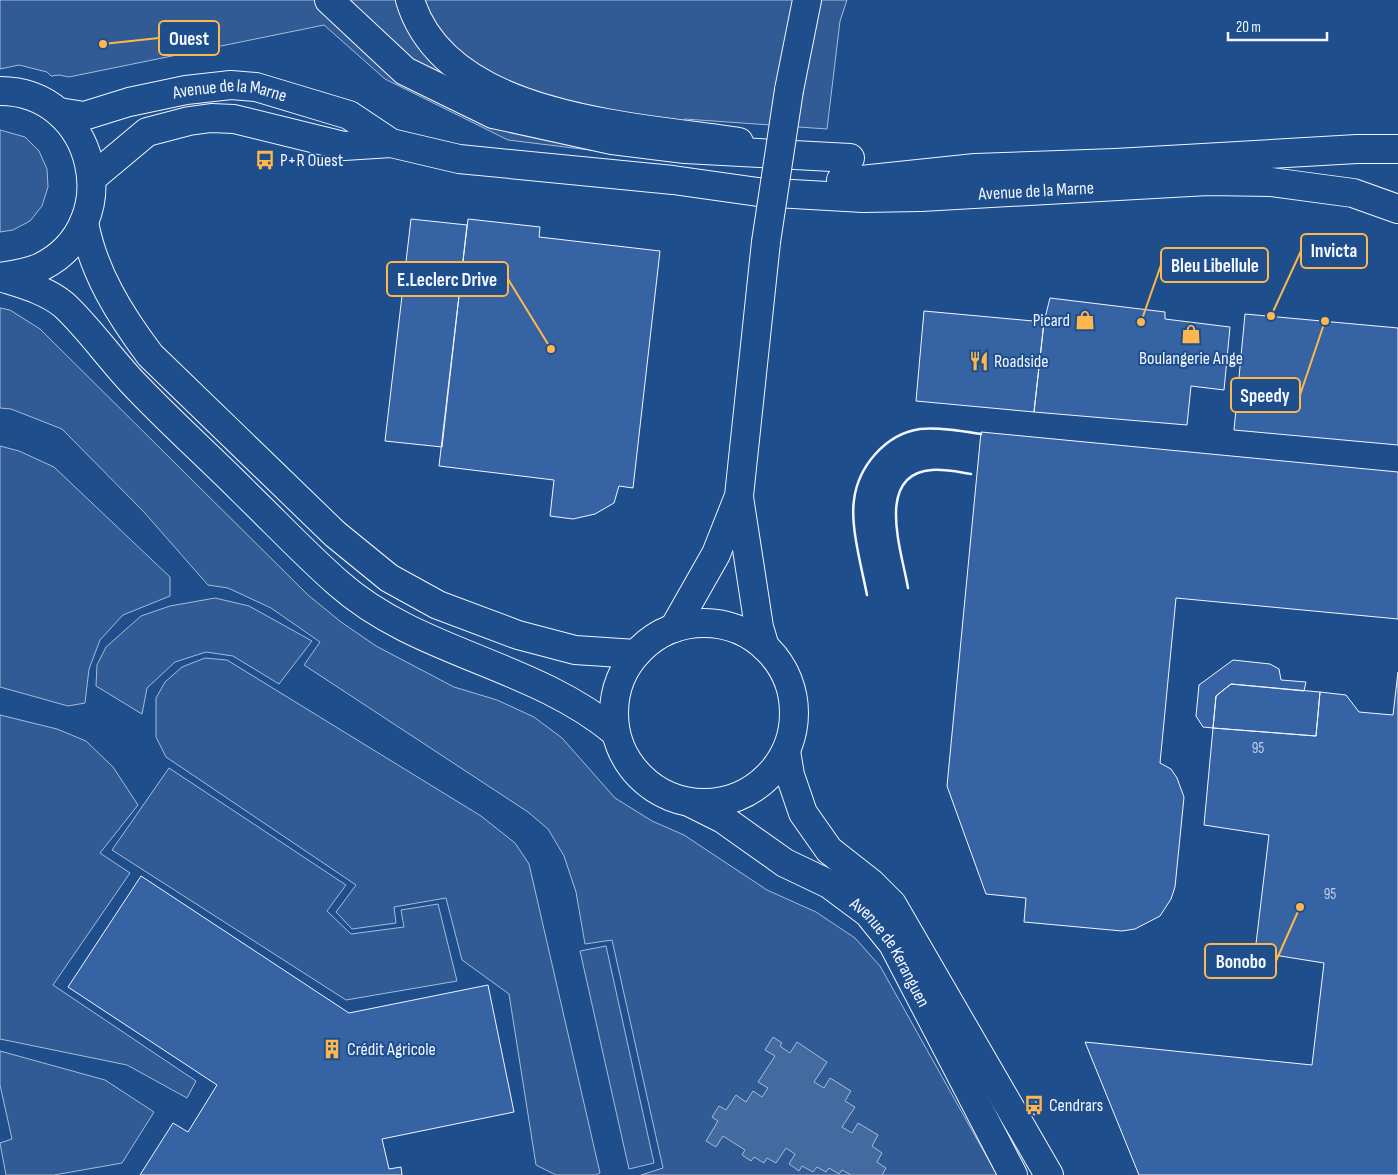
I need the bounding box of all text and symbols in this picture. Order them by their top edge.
scale bar [1228,10,1327,42]
text: 20 m [1236,18,1261,37]
callout: Ouest [159,21,219,55]
text: Ouest [169,28,209,51]
street label: Avenue de la Marne [170,74,289,106]
bus stop icon: P+R Ouest [254,149,276,171]
place label: P+R Ouest [280,150,344,171]
street label: Avenue de la Marne [977,177,1094,204]
callout: Invicta [1301,234,1367,268]
text: Invicta [1311,240,1357,263]
callout: Bleu Libellule [1161,248,1268,282]
text: Bleu Libellule [1171,255,1259,278]
callout: E.Leclerc Drive [387,262,508,296]
text: E.Leclerc Drive [397,269,497,292]
shop icon: Picard [1074,309,1096,331]
place label: Picard [1033,310,1070,331]
shop icon: Boulangerie Ange [1180,323,1202,345]
place label: Boulangerie Ange [1139,348,1243,369]
restaurant icon: Roadside [968,350,990,372]
place label: Roadside [994,351,1049,372]
callout: Speedy [1231,378,1300,412]
text: Speedy [1240,385,1290,408]
house number: 95 [1252,739,1264,758]
house number: 95 [1324,885,1336,904]
street label: Avenue de Keranguen [845,892,934,1010]
callout: Bonobo [1205,944,1276,978]
text: Bonobo [1216,951,1266,974]
building icon: Crédit Agricole [321,1038,343,1060]
place label: Crédit Agricole [347,1039,436,1060]
bus stop icon: Cendrars [1023,1094,1045,1116]
place label: Cendrars [1049,1095,1103,1116]

